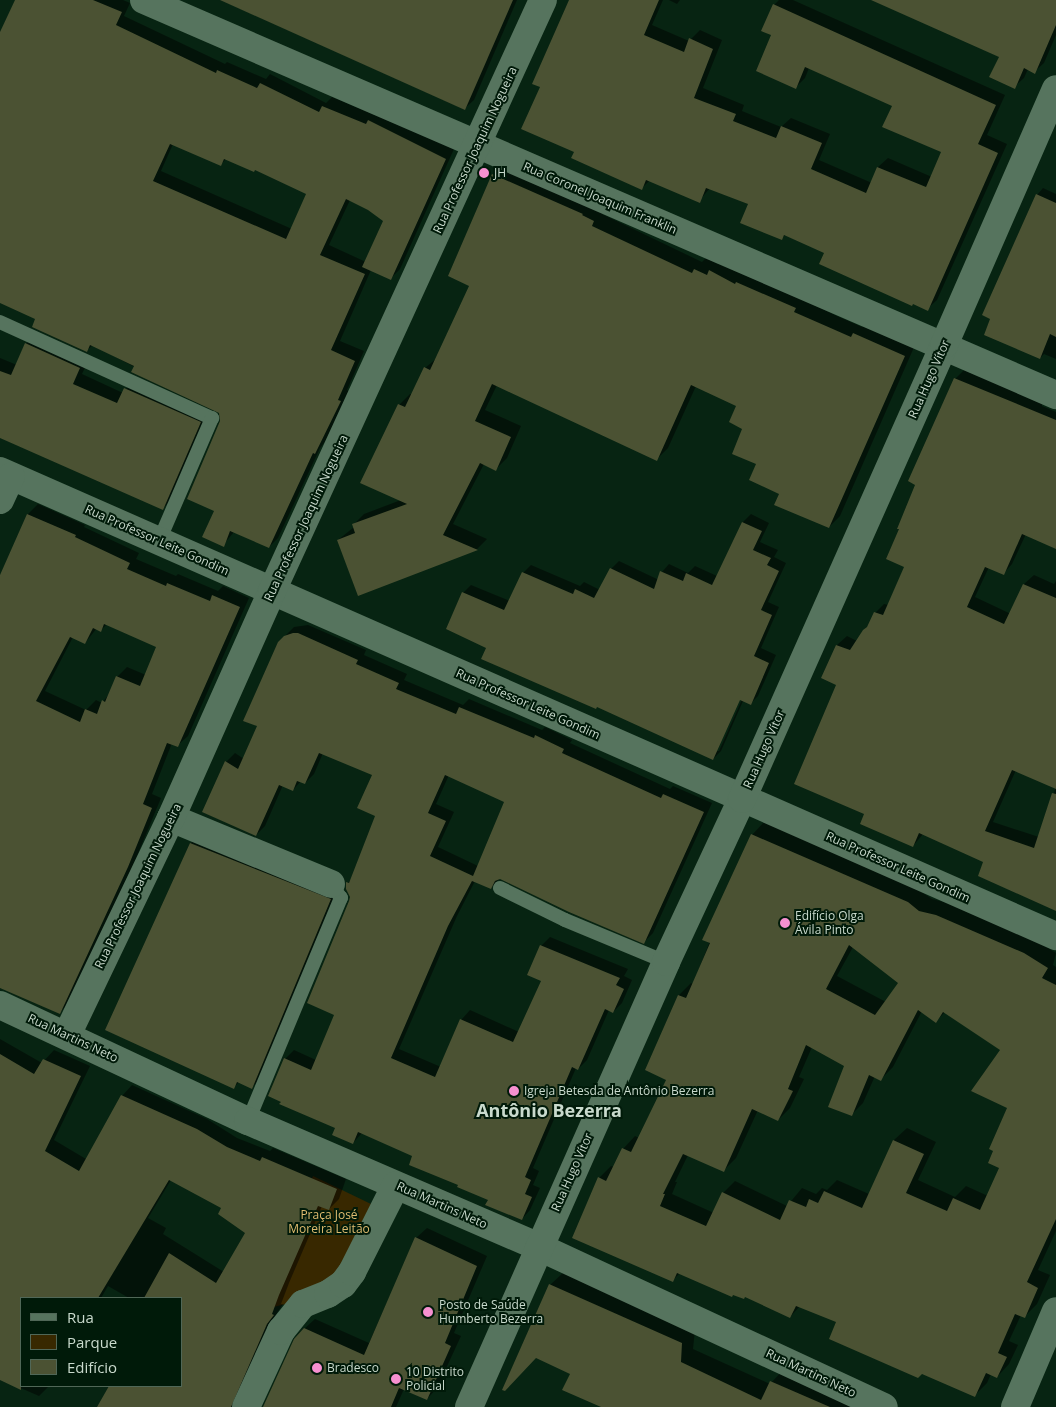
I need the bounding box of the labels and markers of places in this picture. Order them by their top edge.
place label: JH [494,166,506,180]
marker: JH [478,167,490,179]
place label: Edifício Olga Ávila Pinto [795,909,864,937]
marker: Edifício Olga Ávila Pinto [779,917,791,929]
place label: Igreja Betesda de Antônio Bezerra [524,1084,714,1098]
marker: Igreja Betesda de Antônio Bezerra [508,1085,520,1097]
place label: Posto de Saúde Humberto Bezerra [439,1298,543,1326]
marker: Posto de Saúde Humberto Bezerra [421,1305,435,1319]
place label: Bradesco [327,1361,379,1375]
marker: Bradesco [311,1362,323,1374]
place label: 10 Distrito Policial [406,1365,464,1393]
marker: 10 Distrito Policial [390,1373,402,1385]

